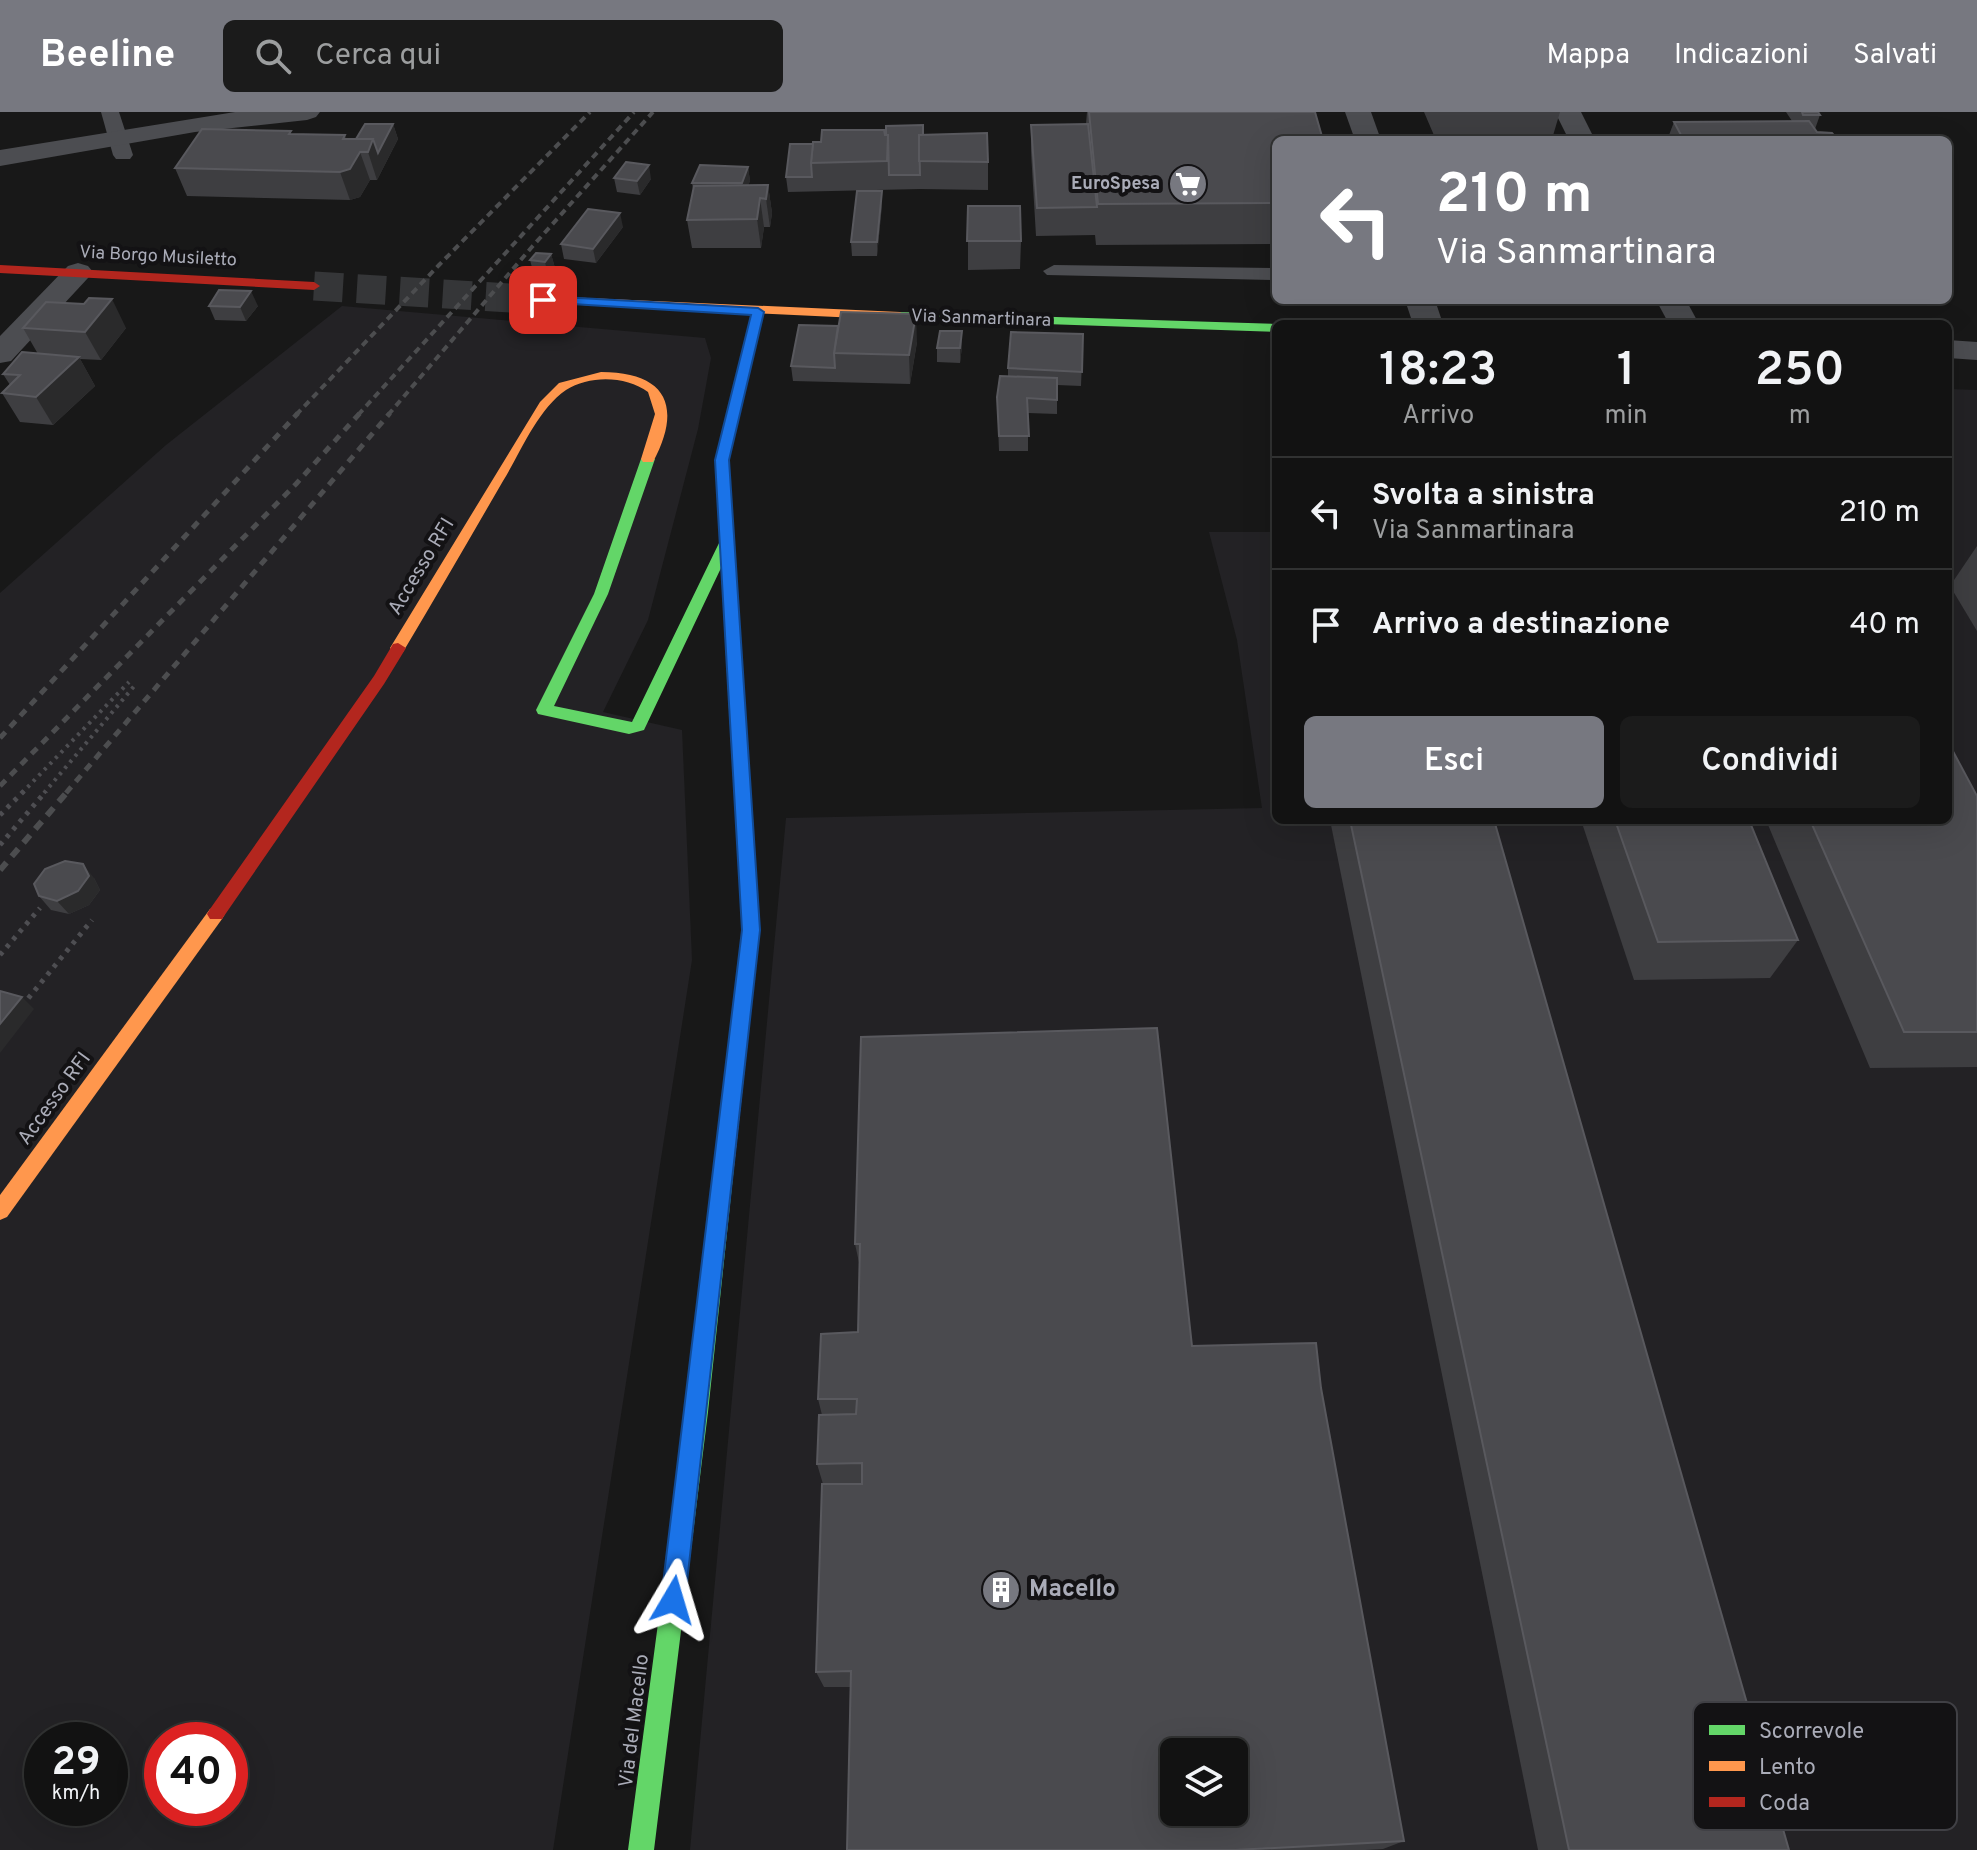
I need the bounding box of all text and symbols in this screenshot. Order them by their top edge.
search box [223,20,783,92]
text: Beeline [40,32,175,81]
icon: search [251,34,295,78]
text: Cerca qui [315,38,441,75]
text: Mappa [1547,38,1630,74]
text: Indicazioni [1674,38,1809,74]
text: Salvati [1853,38,1937,74]
text: 210 m [1436,162,1593,232]
supermarket icon: EuroSpesa [1167,163,1209,205]
icon: left [1304,168,1408,272]
place label: EuroSpesa [1071,173,1160,196]
text: Via Sanmartinara [1436,231,1716,277]
street label: Via Borgo Musiletto [79,241,237,273]
pin [509,266,577,334]
icon: arrive [521,278,565,322]
street label: Via Sanmartinara [911,305,1051,333]
text: 18:23 [1379,342,1497,402]
text: 1 [1617,342,1635,402]
text: 250 [1755,342,1845,402]
text: Arrivo [1402,400,1474,433]
text: min [1604,400,1648,433]
text: m [1789,400,1811,433]
text: Svolta a sinistra [1372,478,1595,515]
icon: left [1304,491,1348,535]
text: 210 m [1839,495,1920,532]
street label: Accesso RFI [383,514,461,620]
text: Via Sanmartinara [1372,515,1575,548]
icon: arrive [1304,603,1348,647]
text: Arrivo a destinazione [1372,607,1670,644]
text: 40 m [1850,607,1920,644]
button: Esci [1304,716,1604,808]
button: Condividi [1620,716,1920,808]
street label: Accesso RFI [12,1047,98,1151]
position arrow [631,1558,715,1642]
building icon: Macello [980,1569,1022,1611]
place label: Macello [1029,1575,1116,1605]
street label: Via del Macello [614,1653,656,1789]
legend [1693,1702,1957,1830]
text: Scorrevole [1759,1719,1864,1746]
speed limit sign: 40 [144,1722,248,1826]
map controls [1160,1738,1248,1826]
button: layers [1160,1738,1248,1826]
text: 29 [51,1739,101,1789]
text: Lento [1759,1755,1816,1782]
text: km/h [52,1781,100,1807]
text: Coda [1759,1791,1810,1818]

